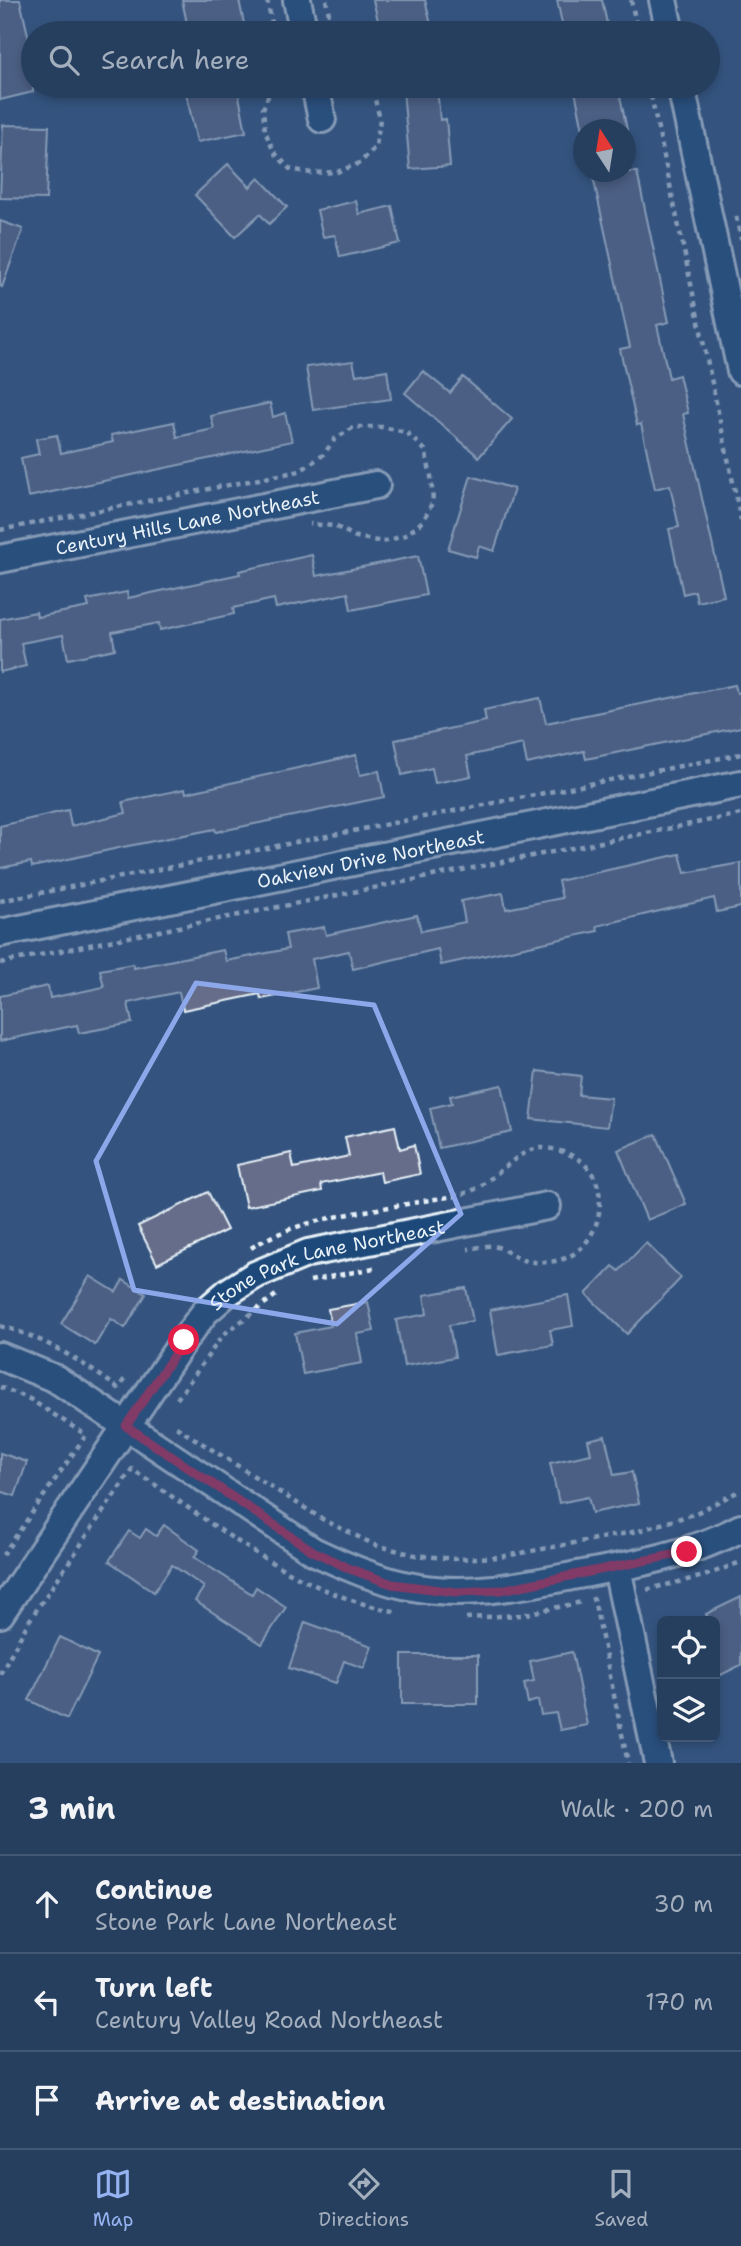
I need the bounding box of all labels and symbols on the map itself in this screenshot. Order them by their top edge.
north arrow [573,119,636,182]
street label: Century Hills Lane Northeast [53,484,322,560]
street label: Oakview Drive Northeast [255,823,486,894]
street label: Stone Park Lane Northeast [204,1214,447,1316]
route start [168,1324,199,1355]
route end [671,1536,702,1567]

